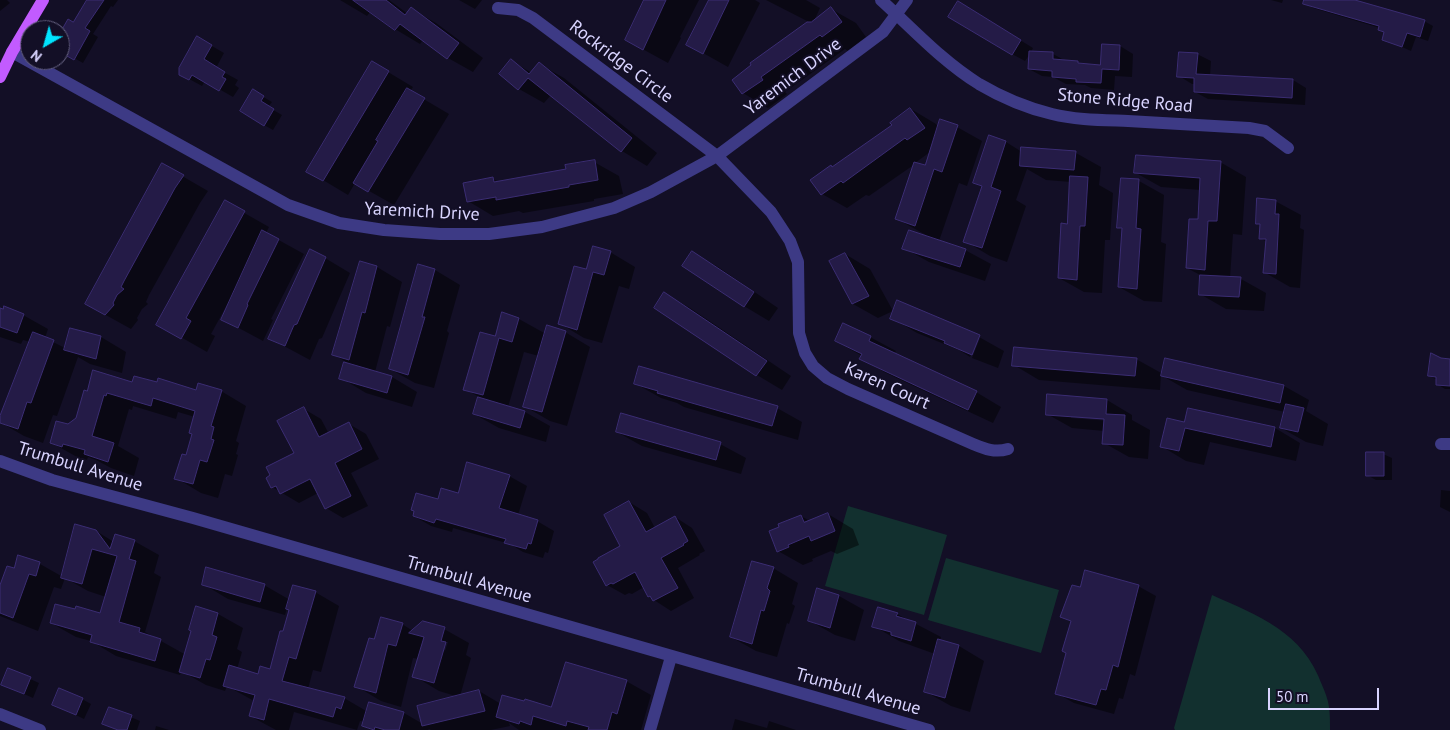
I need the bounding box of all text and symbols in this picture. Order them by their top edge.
street label: Rockridge Circle [565,16,677,108]
north arrow [20,20,70,70]
street label: Yaremich Drive [740,34,846,120]
text: N [27,46,46,66]
street label: Stone Ridge Road [1056,84,1194,118]
street label: Yaremich Drive [364,198,480,226]
street label: Karen Court [841,358,933,414]
street label: Trumbull Avenue [15,438,145,496]
street label: Trumbull Avenue [404,552,534,608]
street label: Trumbull Avenue [793,664,923,720]
scale bar [1270,678,1381,710]
text: 50 m [1276,687,1309,706]

